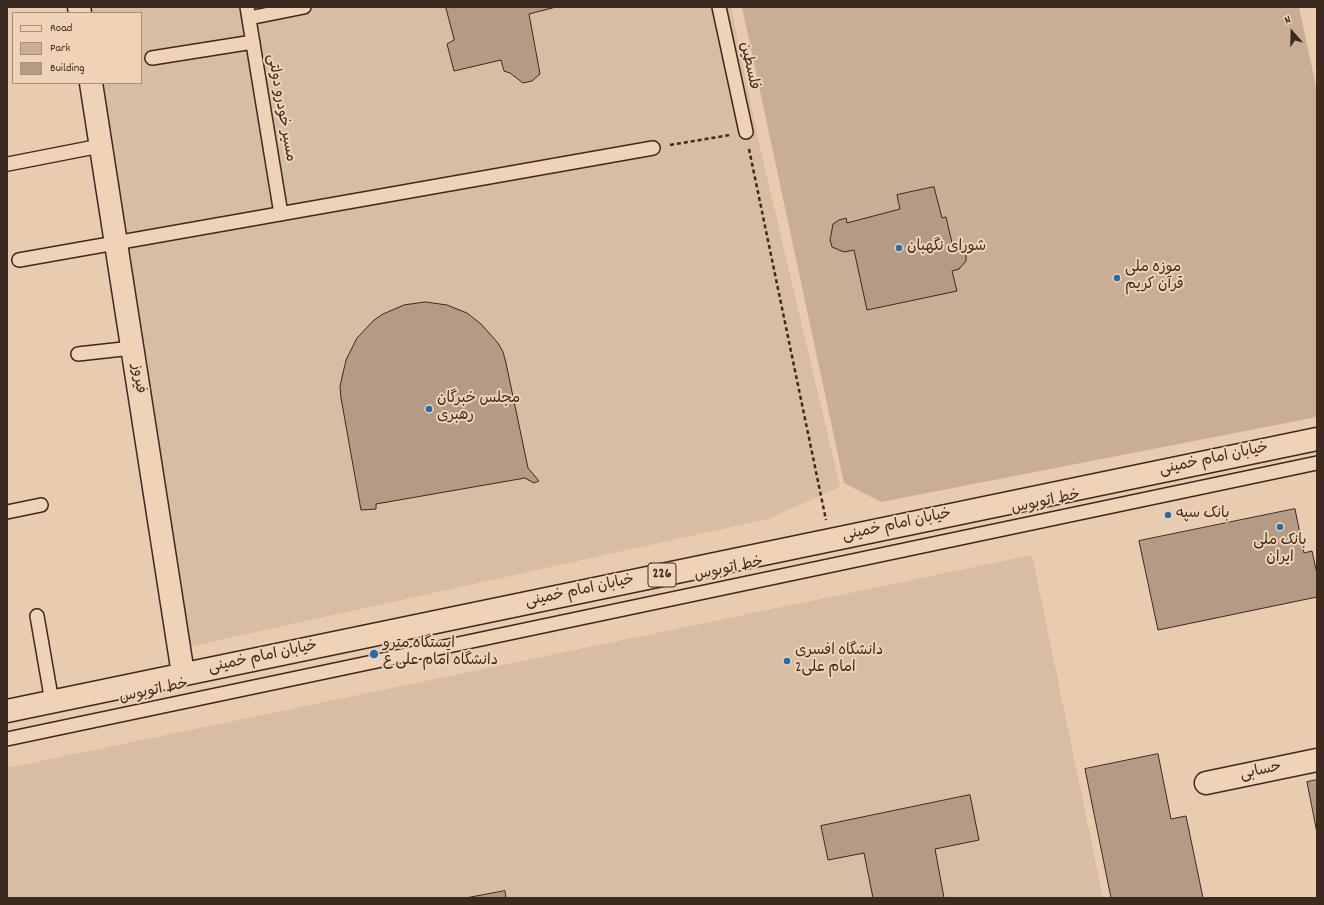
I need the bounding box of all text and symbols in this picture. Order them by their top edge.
legend [12,12,142,84]
north arrow [1272,12,1312,52]
text: N [1283,12,1293,29]
text: Road [50,20,72,37]
text: Park [50,40,70,57]
street label: فلسطین [734,41,762,91]
street label: مسیر خودرو دولتی [262,53,298,163]
text: Building [50,60,85,77]
place label: شورای نگهبان [907,239,986,257]
marker: شورای نگهبان [894,243,904,253]
place label: موزه ملی قرآن کریم [1125,260,1184,295]
marker: موزه ملی قرآن کریم [1112,273,1122,283]
street label: فیروز [126,363,148,395]
place label: مجلس خبرگان رهبری [437,391,520,426]
marker: مجلس خبرگان رهبری [424,404,434,414]
street label: خیابان امام خمینی [1158,440,1270,480]
street label: خط اتوبوس [1010,487,1082,519]
street label: خیابان امام خمینی [841,506,953,546]
place label: بانک سپه [1176,506,1230,524]
marker: بانک سپه [1163,510,1173,520]
marker: بانک ملی ایران [1275,522,1285,532]
place label: بانک ملی ایران [1253,533,1307,568]
street label: خط اتوبوس [693,554,765,586]
road number: 226 [648,563,676,587]
street label: خیابان امام خمینی [524,572,636,612]
place label: ایستگاه مترو دانشگاه امام علی ع [383,636,498,671]
street label: خیابان امام خمینی [207,638,319,678]
place label: دانشگاه افسری امام علی2 [795,643,883,678]
marker: ایستگاه مترو دانشگاه امام علی ع [368,648,380,660]
marker: دانشگاه افسری امام علی2 [782,656,792,666]
street label: خط اتوبوس [118,676,190,708]
street label: حسابی [1239,759,1283,785]

